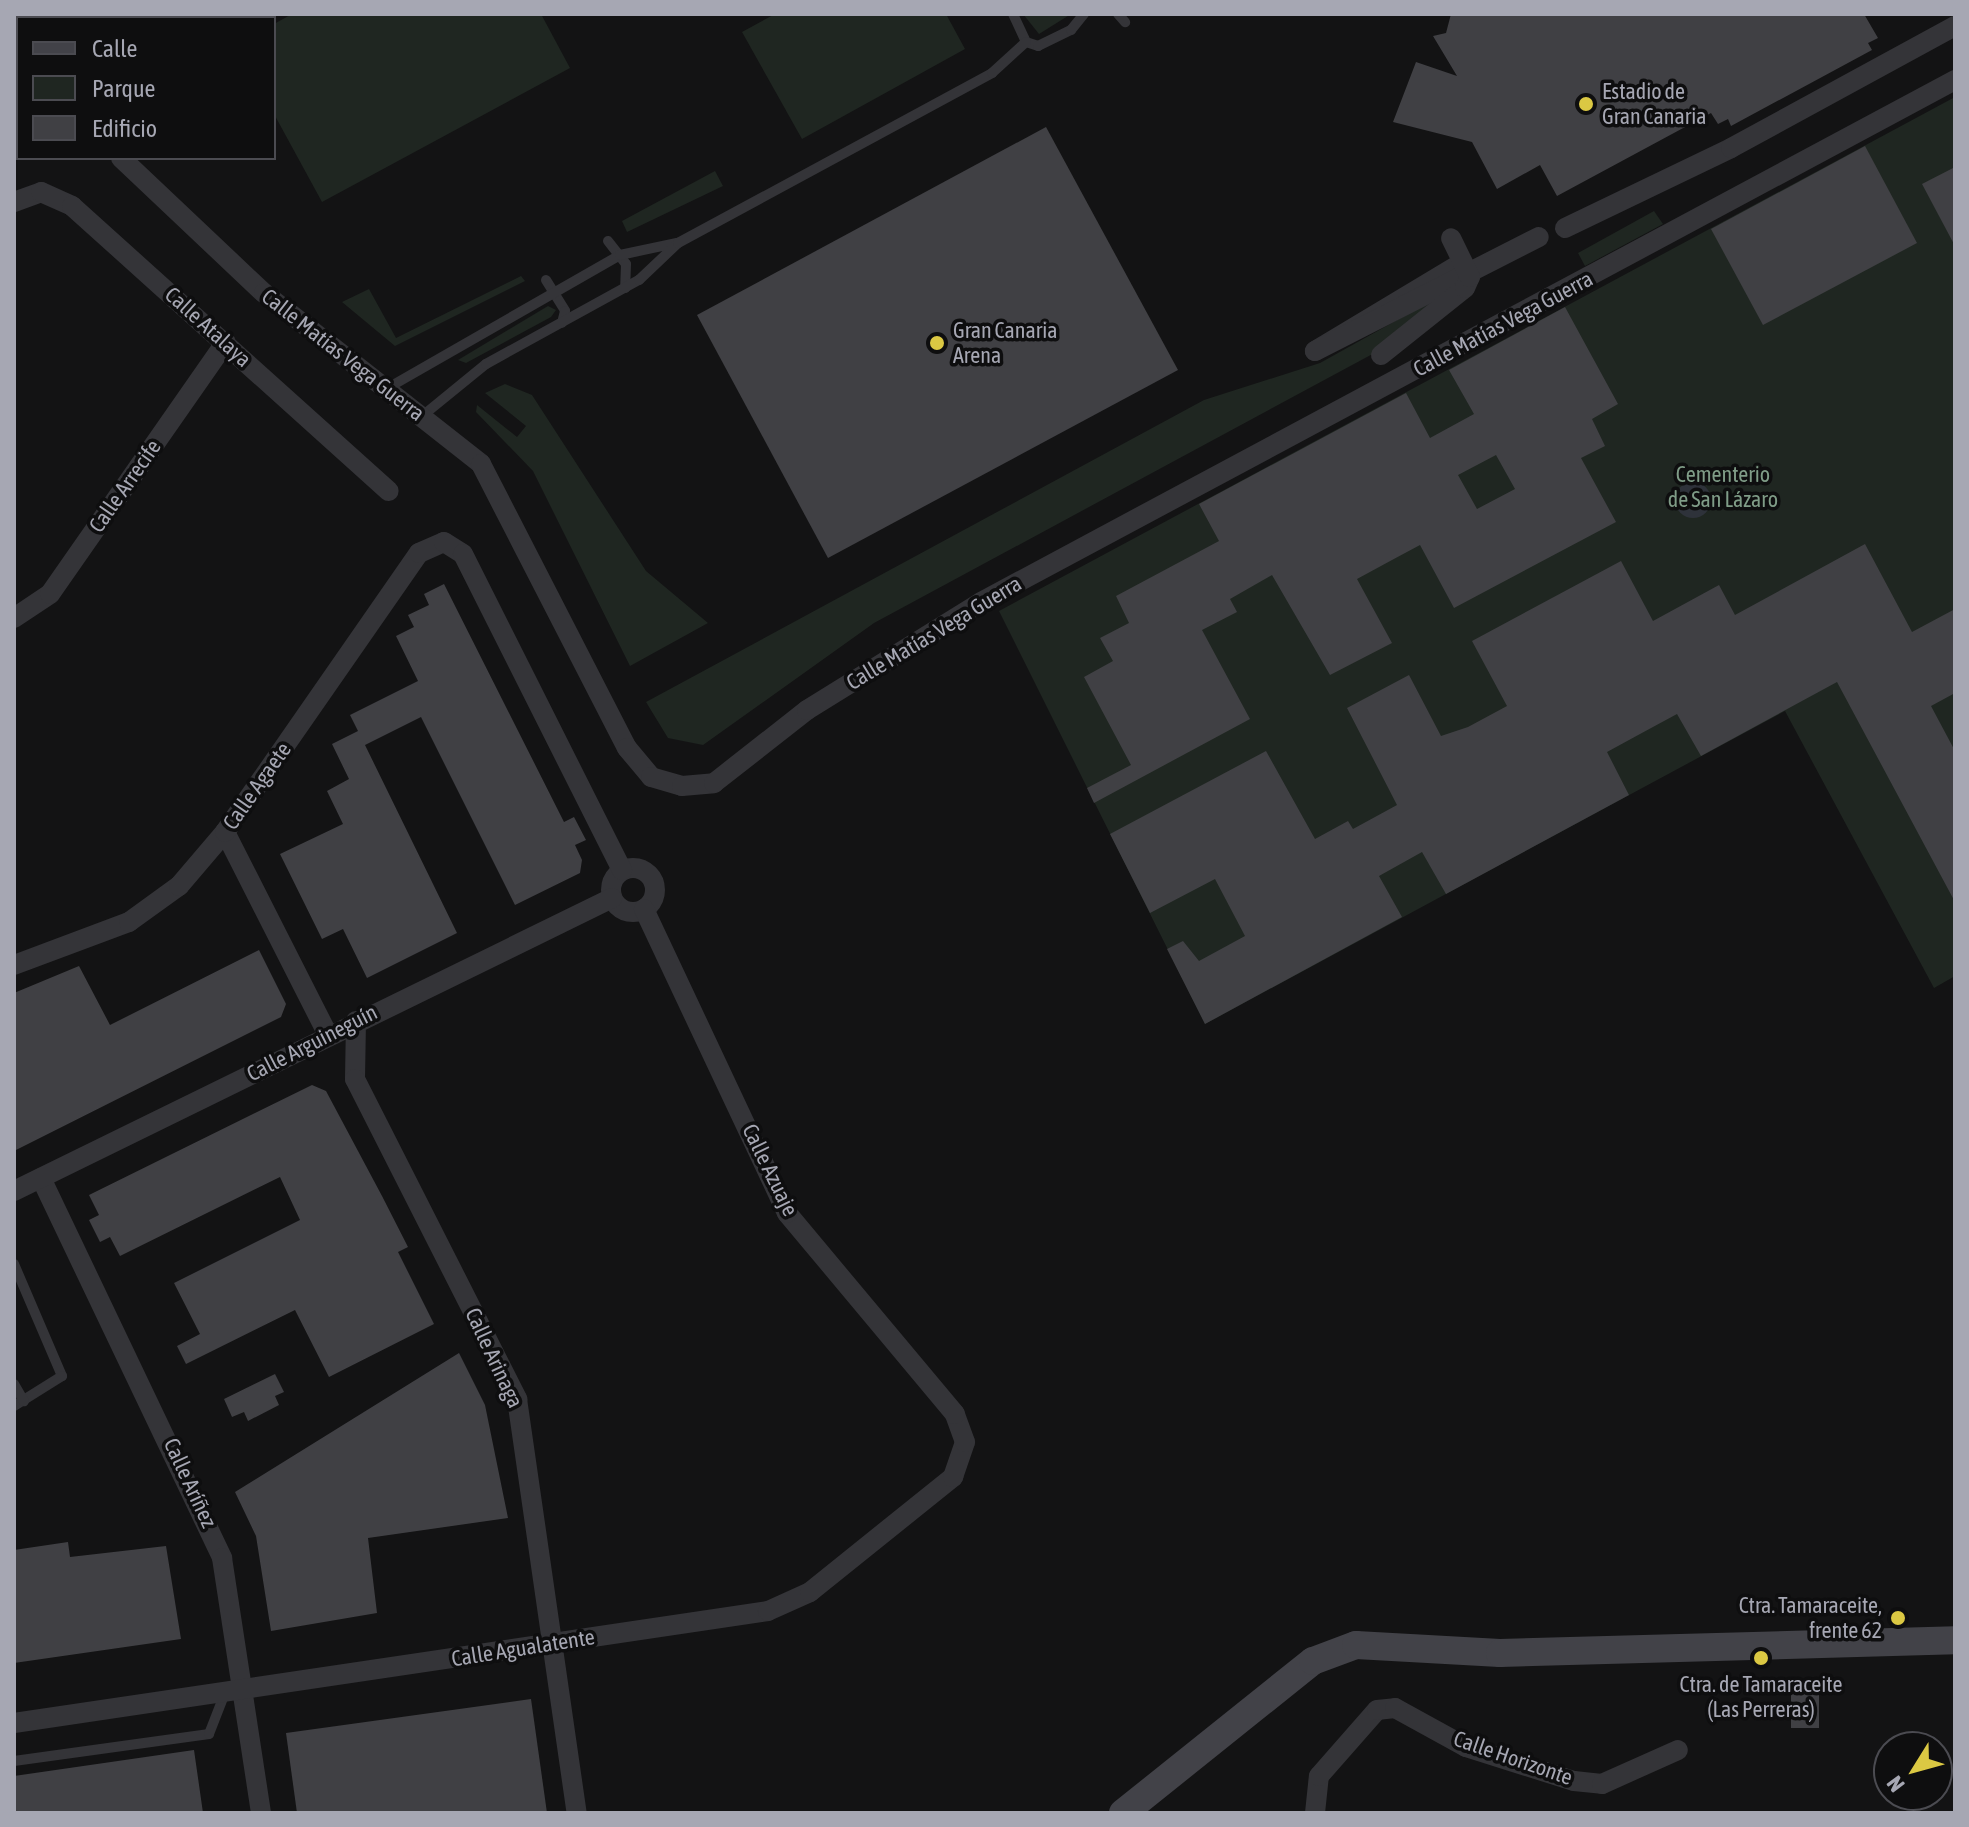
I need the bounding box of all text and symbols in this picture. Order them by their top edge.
legend [16,16,276,160]
text: Calle [92,35,137,62]
text: Parque [92,75,155,102]
place label: Estadio de Gran Canaria [1602,78,1706,130]
marker: Estadio de Gran Canaria [1577,95,1595,113]
text: Edificio [92,115,157,142]
street label: Calle Matías Vega Guerra [1409,266,1597,382]
street label: Calle Atalaya [159,281,257,373]
street label: Calle Matías Vega Guerra [256,283,430,427]
place label: Gran Canaria Arena [953,317,1057,368]
marker: Gran Canaria Arena [928,334,946,352]
street label: Calle Arrecife [83,434,167,538]
park label: Cementerio de San Lázaro [1668,461,1778,512]
street label: Calle Matías Vega Guerra [842,570,1026,696]
street label: Calle Agaete [217,737,297,835]
street label: Calle Arguineguín [242,999,382,1087]
street label: Calle Azuaje [736,1120,804,1220]
street label: Calle Arinaga [459,1304,529,1412]
street label: Calle Aríñez [158,1434,222,1532]
place label: Ctra. Tamaraceite, frente 62 [1739,1592,1882,1644]
marker: Ctra. Tamaraceite, frente 62 [1889,1609,1907,1627]
street label: Calle Agualatente [450,1624,596,1672]
marker: Ctra. de Tamaraceite (Las Perreras) [1752,1649,1770,1667]
place label: Ctra. de Tamaraceite (Las Perreras) [1680,1671,1842,1722]
street label: Calle Horizonte [1450,1725,1576,1791]
north arrow [1873,1731,1953,1811]
text: N [1881,1771,1910,1797]

